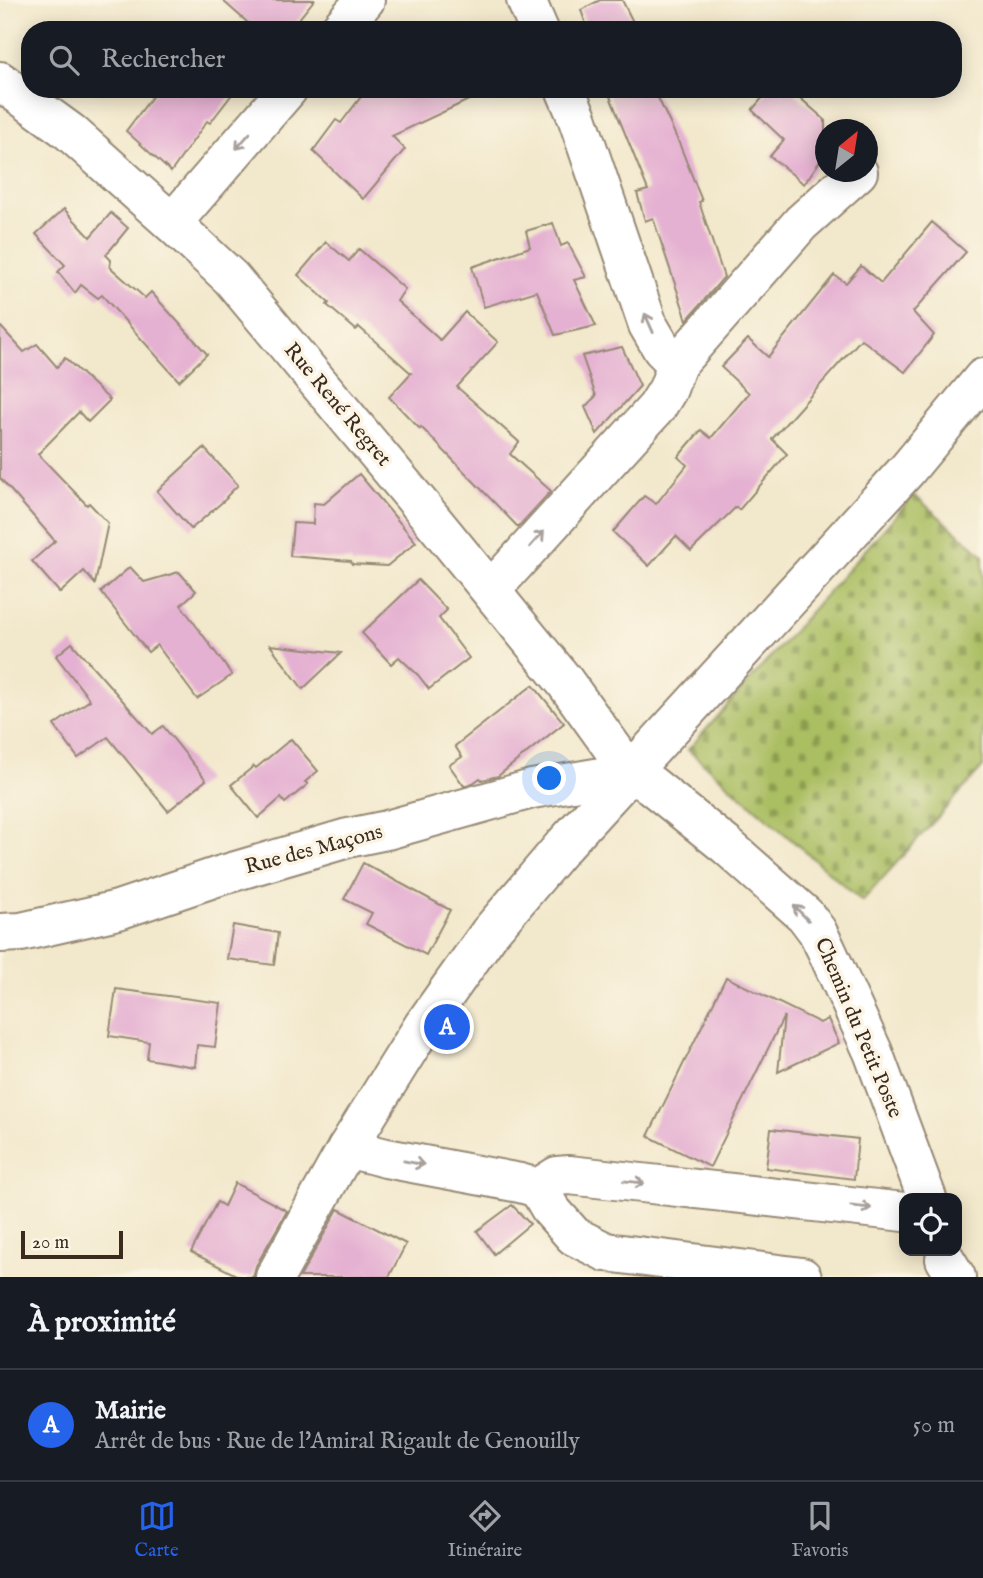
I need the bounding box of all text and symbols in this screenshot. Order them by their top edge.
search box [21,21,962,98]
icon: search [45,41,83,79]
text: Rechercher [101,43,225,76]
north arrow [815,119,878,182]
one-way arrow [235,132,251,150]
one-way arrow [642,313,655,334]
street label: Rue René Regret [277,338,397,472]
one-way arrow [528,531,545,548]
your location [532,761,566,795]
street label: Rue des Maçons [242,819,386,881]
one-way arrow [793,905,810,922]
street label: Chemin du Petit Poste [808,934,908,1123]
pin: A [424,1001,470,1053]
one-way arrow [402,1157,425,1170]
one-way arrow [623,1176,645,1189]
map controls [899,1193,962,1256]
button: locate [899,1193,962,1256]
one-way arrow [849,1201,871,1214]
scale bar [21,1228,122,1260]
text: 20 m [32,1231,69,1255]
text: À proximité [28,1304,176,1342]
text: Mairie [95,1394,166,1427]
text: A [43,1411,59,1440]
text: 50 m [913,1411,955,1440]
text: Arrêt de bus · Rue de l'Amiral Rigault de Genouilly [95,1427,580,1456]
tab: Carte [135,1497,179,1563]
tab: Itinéraire [448,1497,522,1563]
tab: Favoris [791,1497,848,1563]

